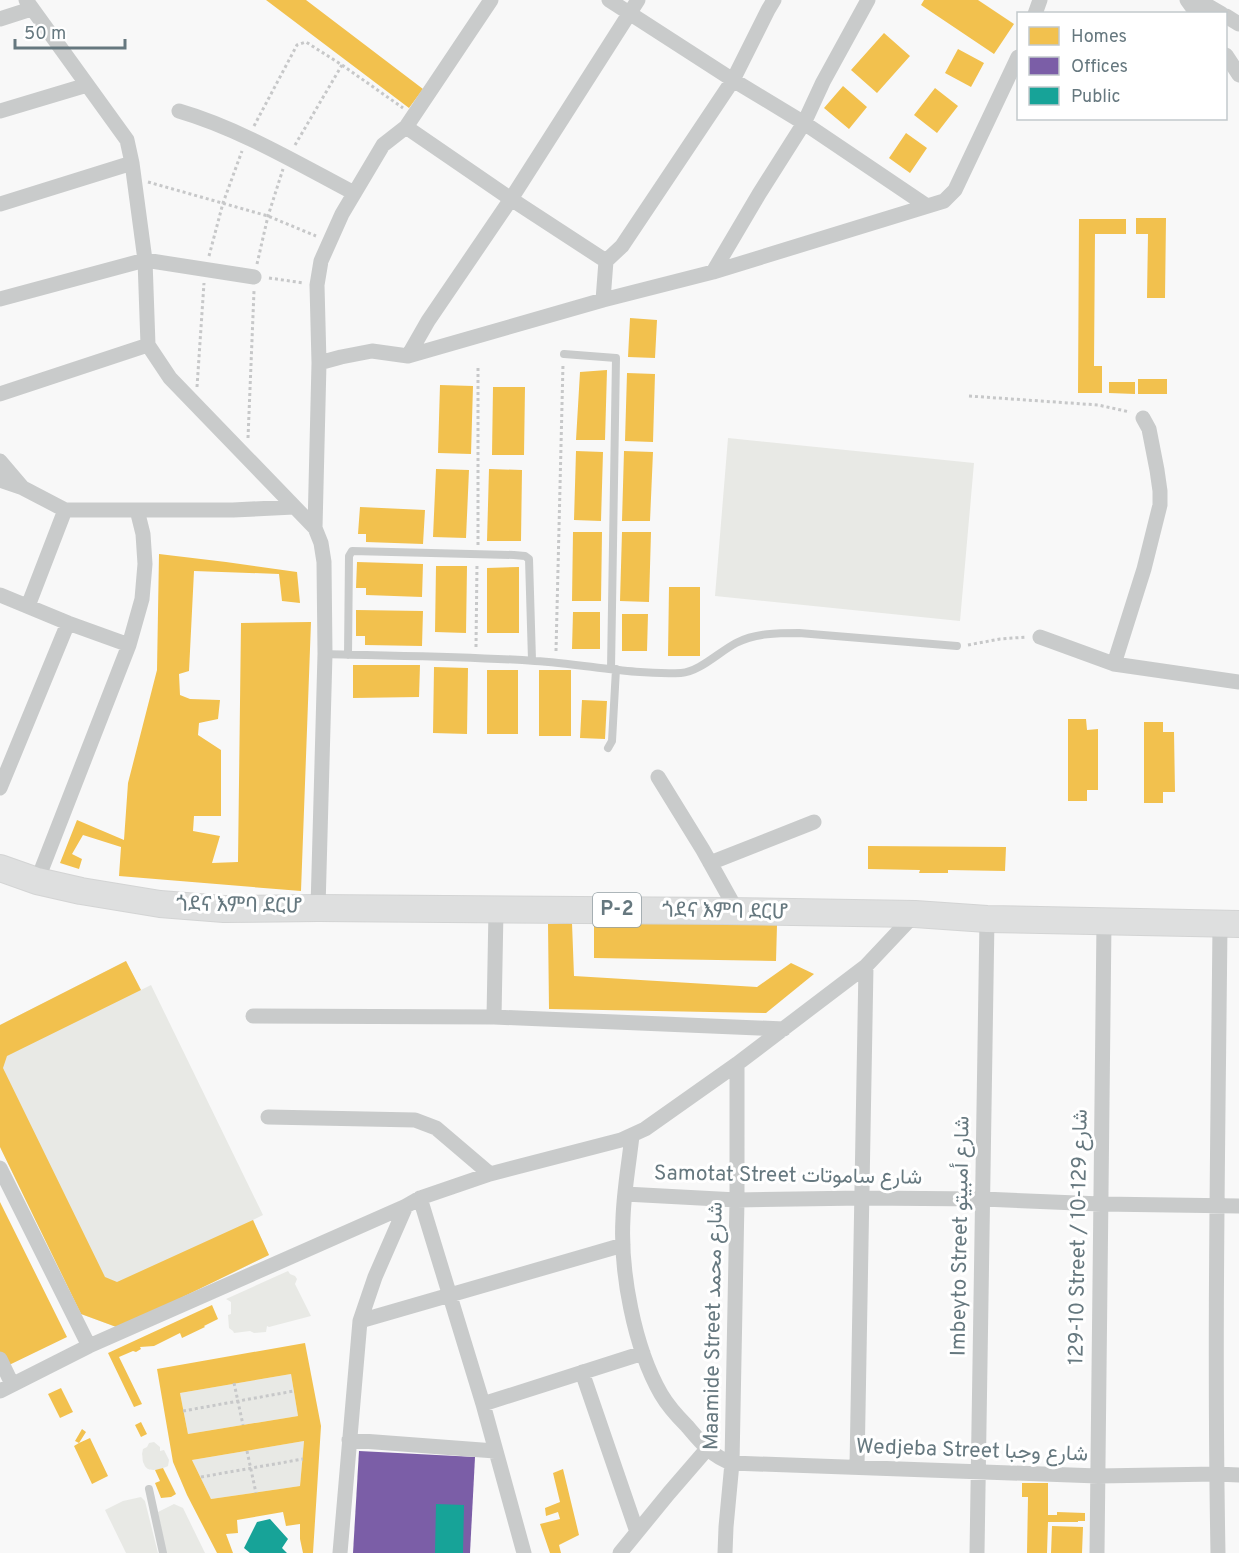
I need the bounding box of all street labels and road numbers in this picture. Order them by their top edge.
street label: ጎደና እምባ ደርሆ [176,891,302,921]
road number: P-2 [593,893,641,927]
street label: ጎደና እምባ ደርሆ [662,897,788,927]
street label: 129-10 Street / شارع 129-10 [1063,1109,1095,1365]
street label: Imbeyto Street شارع أمبيتو [945,1116,977,1356]
street label: Samotat Street شارع ساموتات [654,1160,922,1192]
street label: Maamide Street شارع محمد [698,1202,730,1450]
street label: Wedjeba Street شارع وجبا [856,1433,1088,1469]

